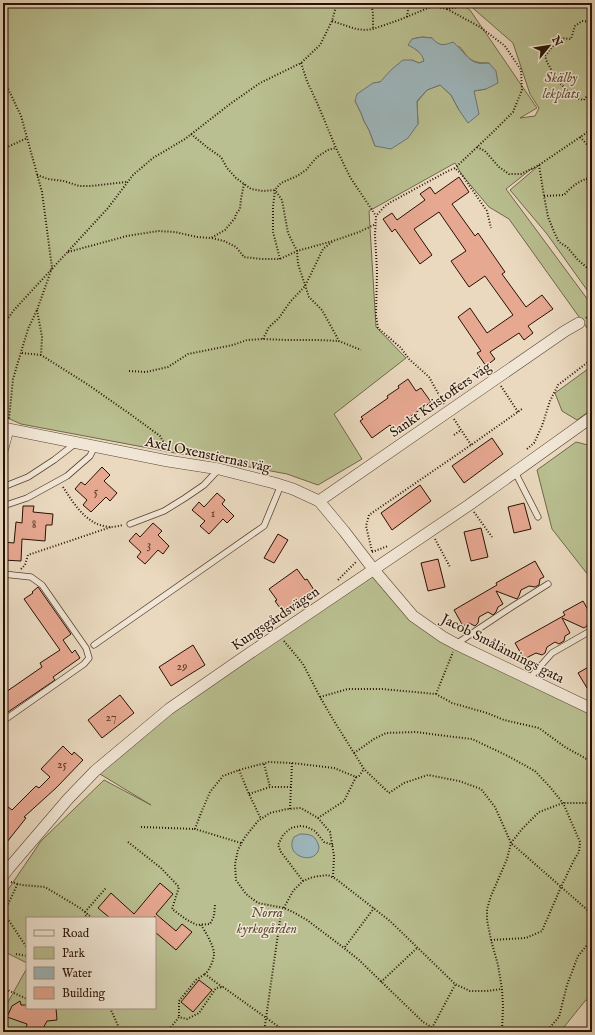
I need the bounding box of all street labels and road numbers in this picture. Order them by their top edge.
street label: Sankt Kristoffers väg [386,358,495,442]
street label: Axel Oxenstiernas väg [142,433,273,477]
street label: Kungsgårdsvägen [228,582,323,655]
street label: Jacob Smålännings gata [436,609,568,688]

